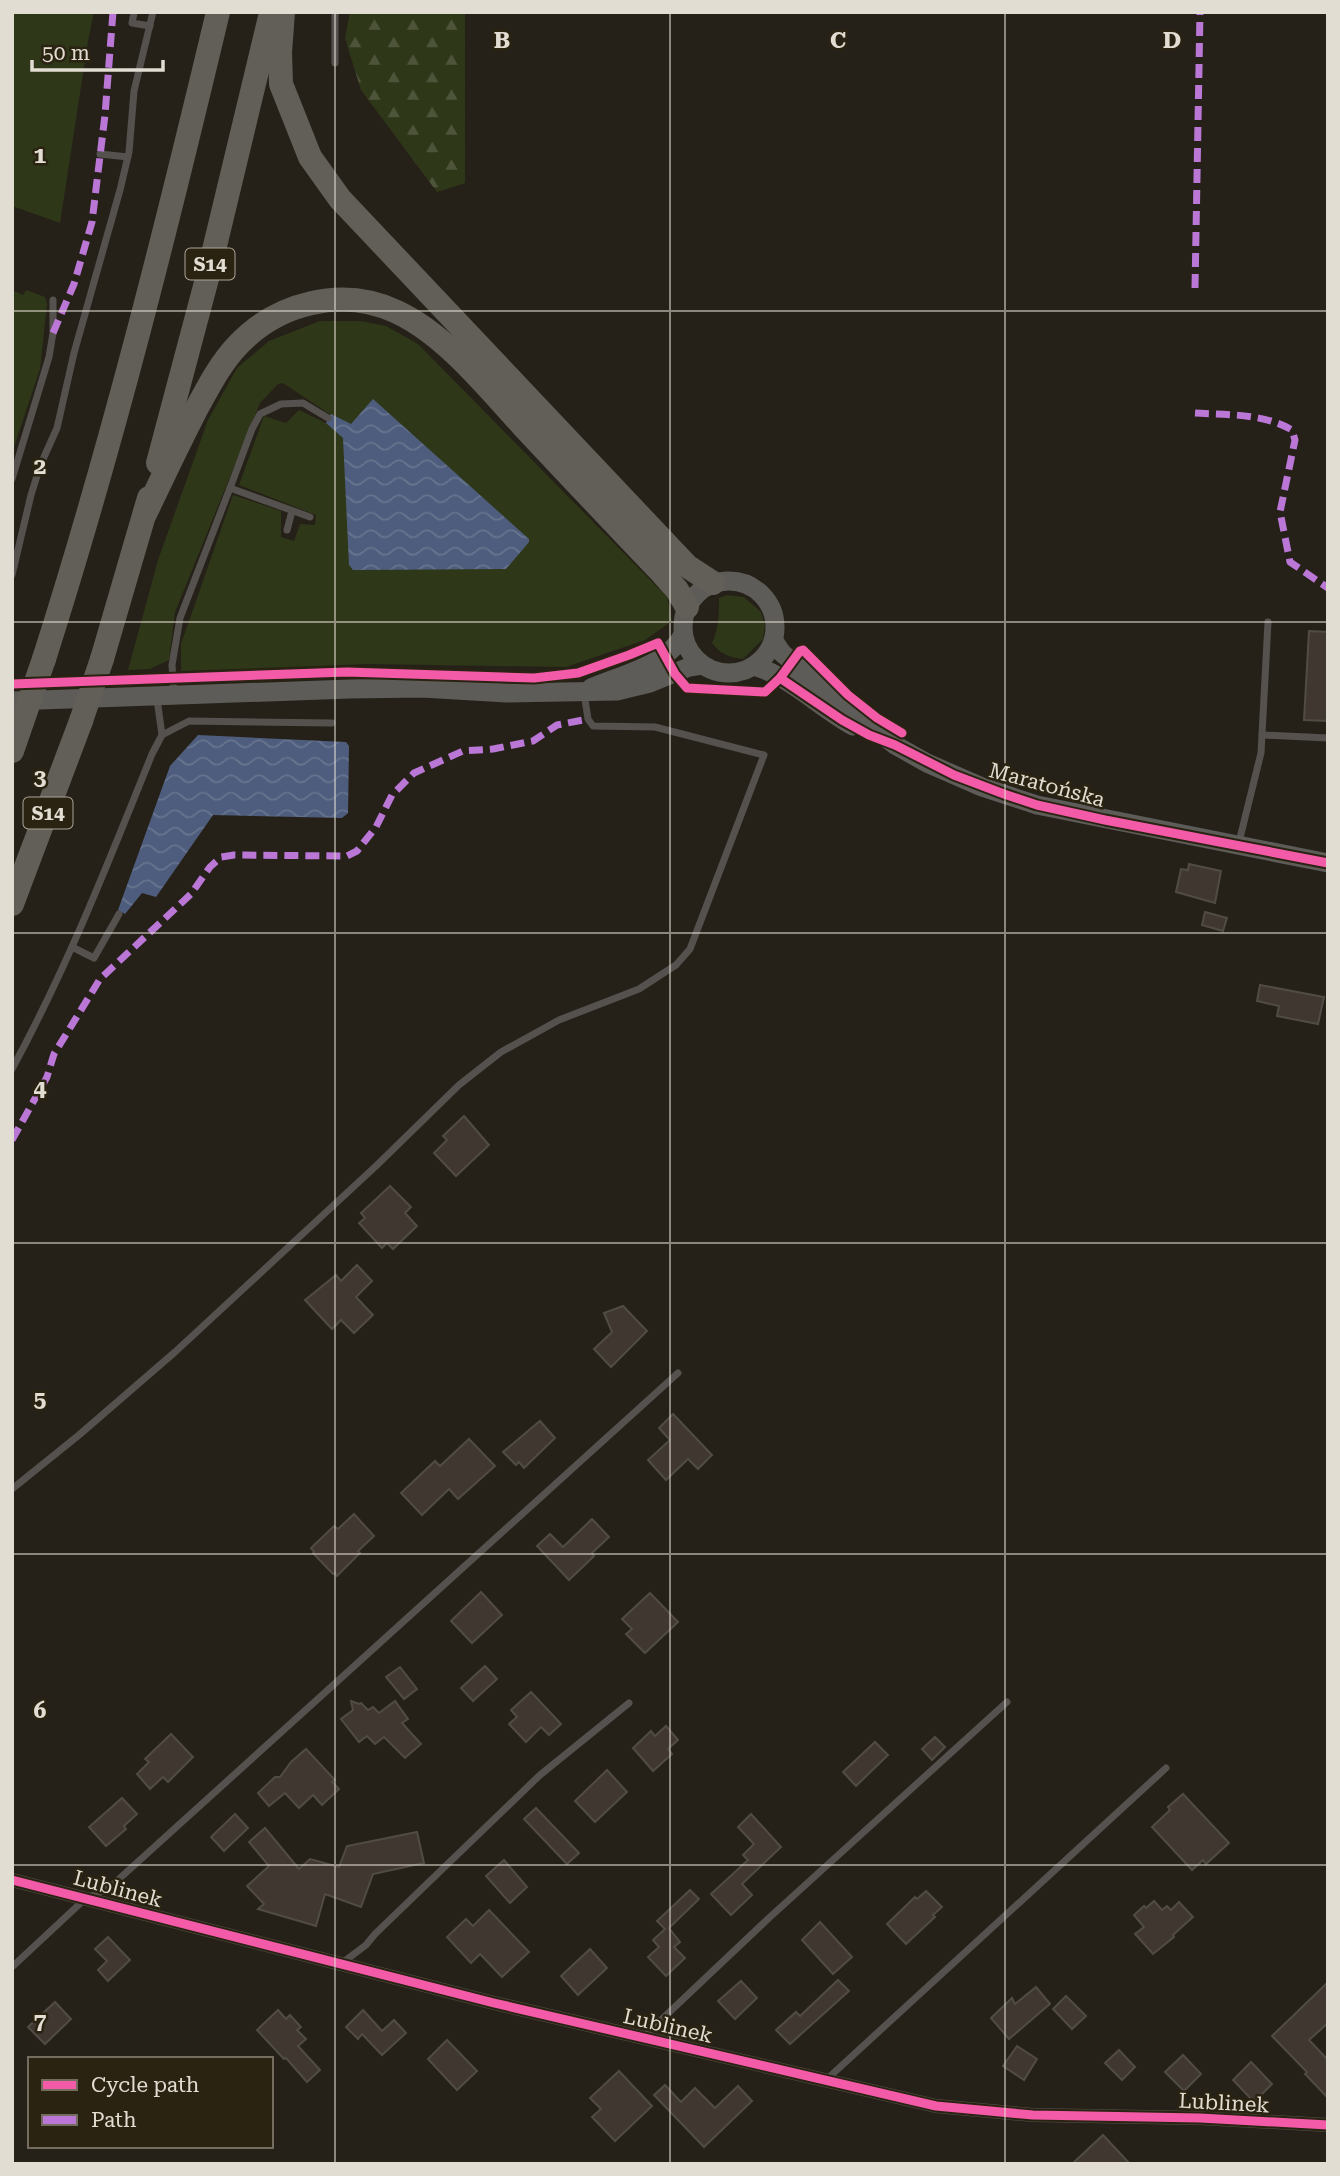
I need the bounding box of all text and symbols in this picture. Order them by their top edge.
text: B [494,27,510,54]
text: C [830,27,846,54]
text: D [1163,27,1181,54]
scale bar [32,28,163,72]
text: 50 m [42,41,90,65]
text: 1 [34,142,47,169]
road number: S14 [186,248,234,280]
text: 2 [34,453,46,480]
street label: Maratońska [987,758,1108,812]
text: 3 [34,764,47,791]
road number: S14 [23,798,72,828]
text: 4 [34,1075,47,1102]
text: 5 [34,1386,47,1413]
text: 6 [34,1697,47,1724]
street label: Lublinek [71,1866,165,1912]
street label: Lublinek [621,2004,715,2048]
text: 7 [34,2008,47,2035]
legend [28,2057,273,2148]
text: Cycle path [91,2073,200,2097]
street label: Lublinek [1178,2089,1270,2117]
text: Path [91,2108,137,2132]

